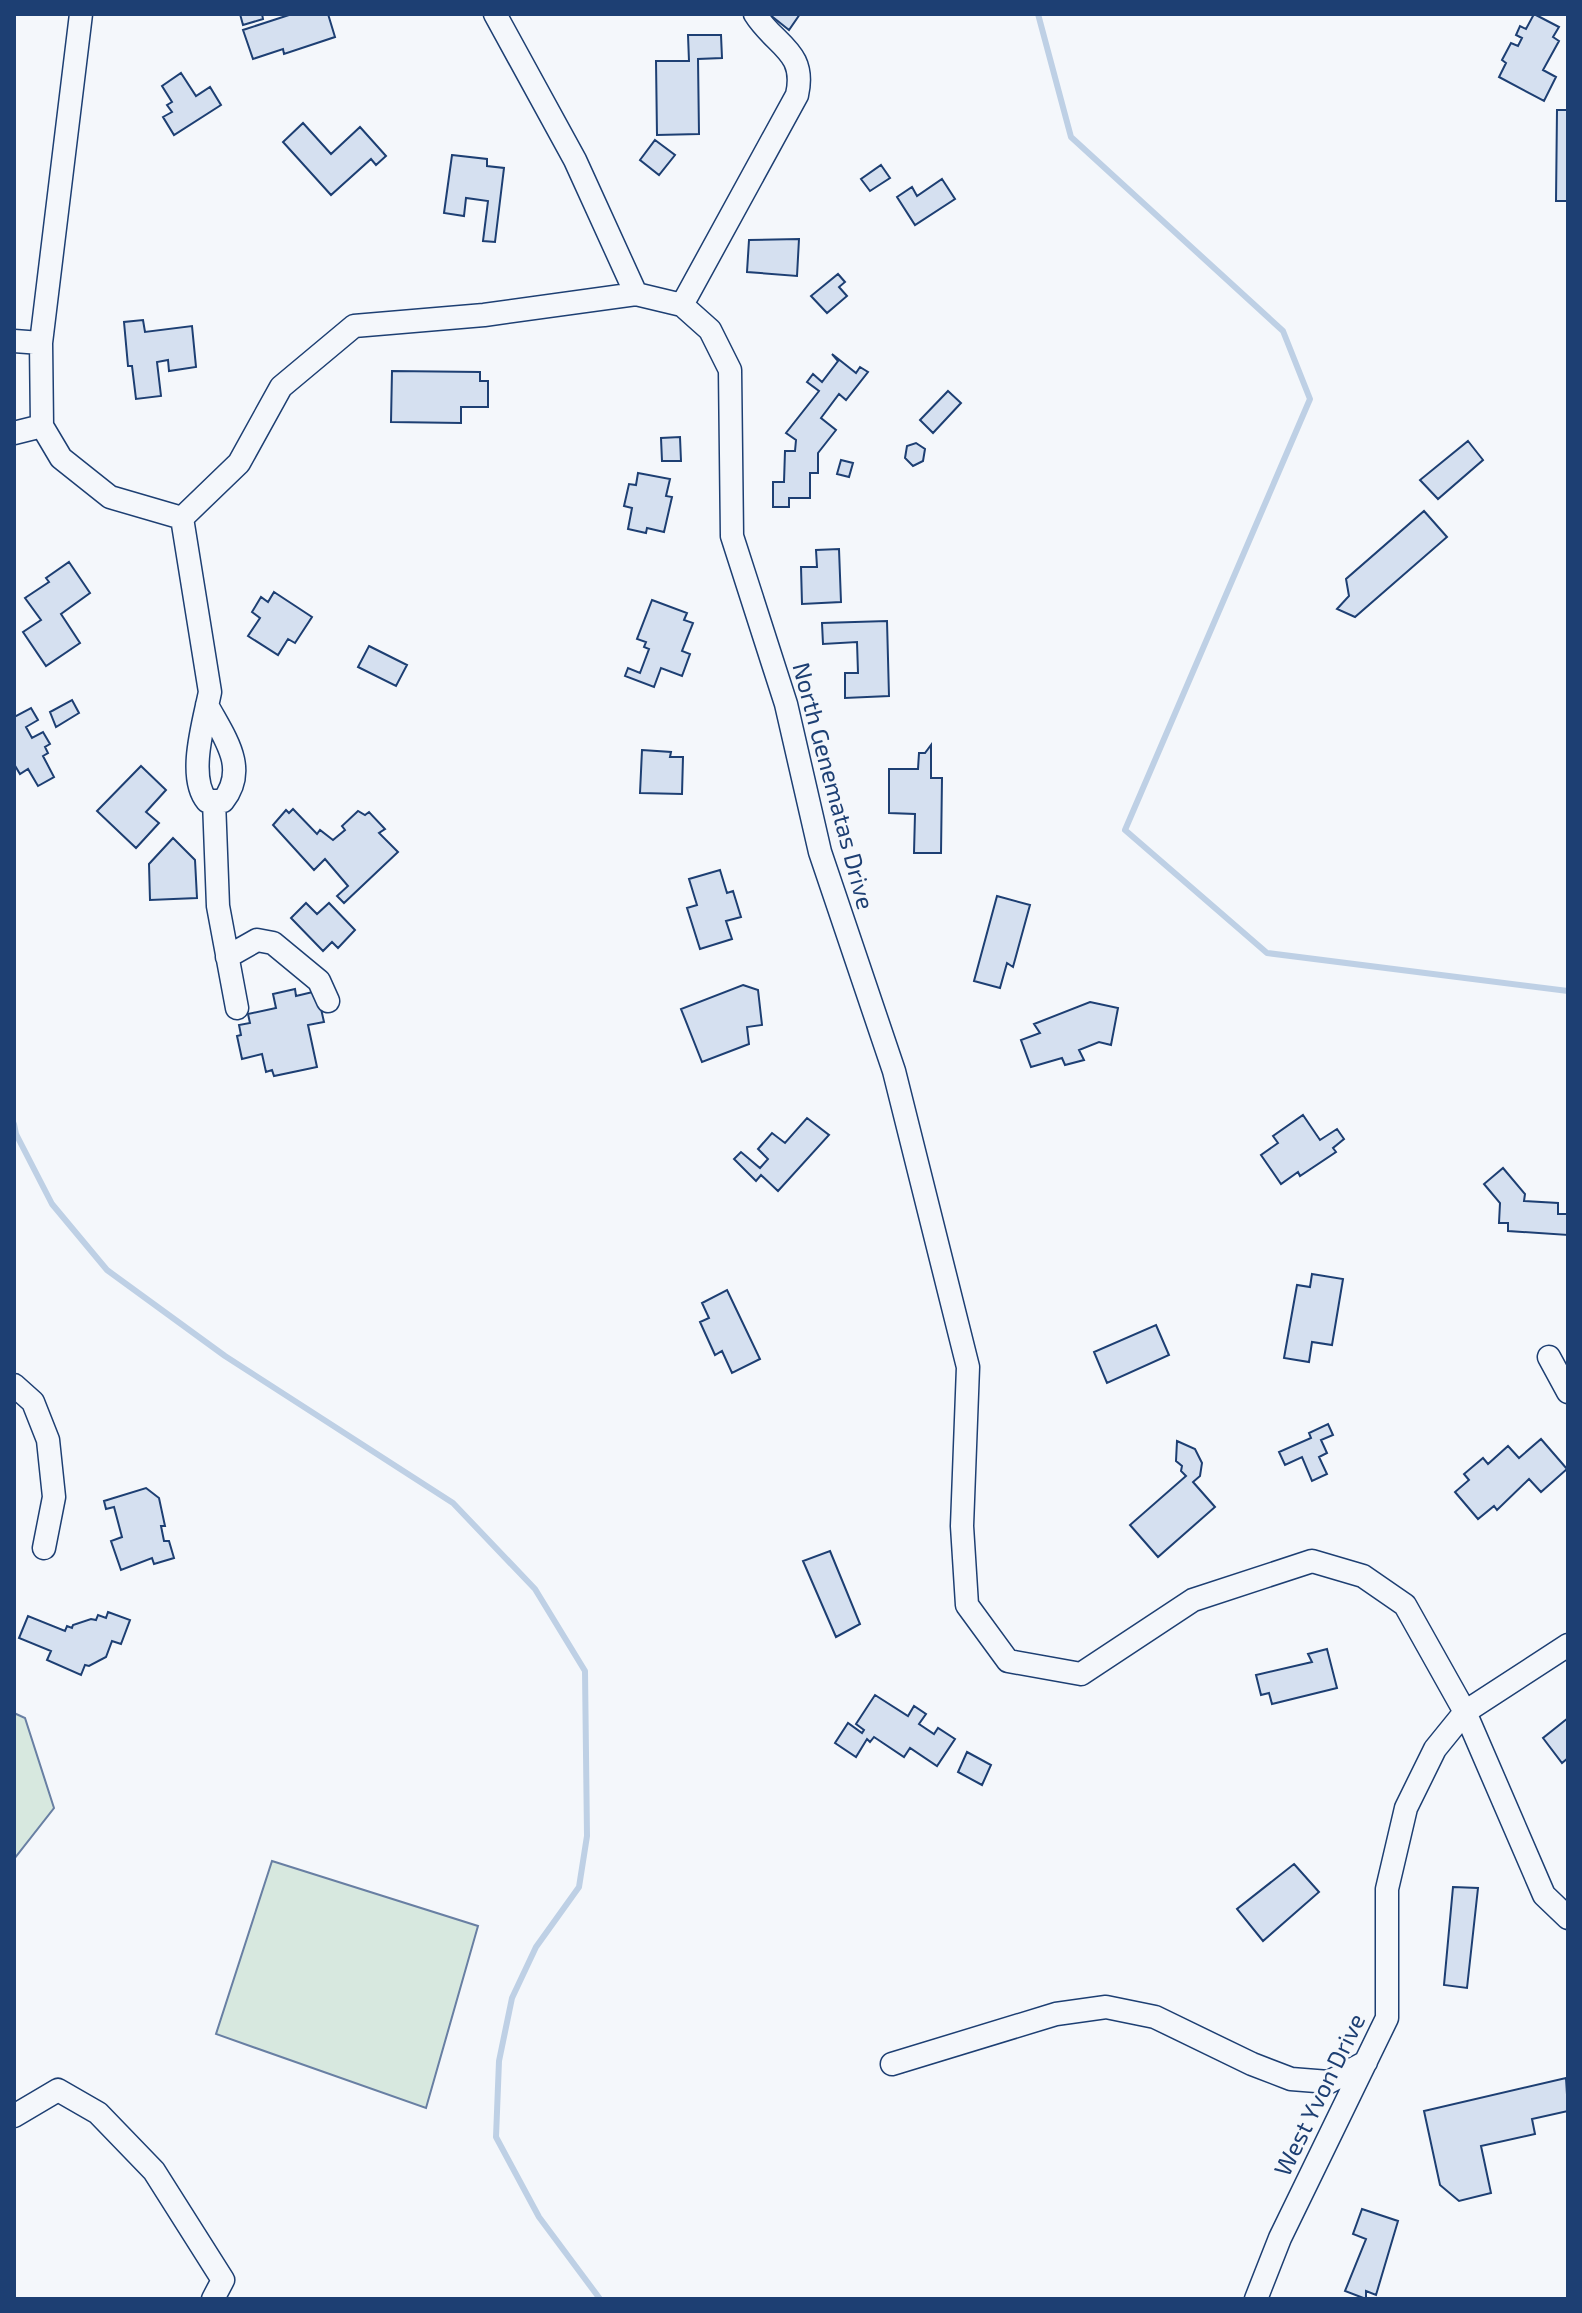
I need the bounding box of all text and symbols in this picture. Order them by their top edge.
street label: North Genematas Drive [788,659,881,912]
street label: West Yvon Drive [1267,2008,1370,2180]

